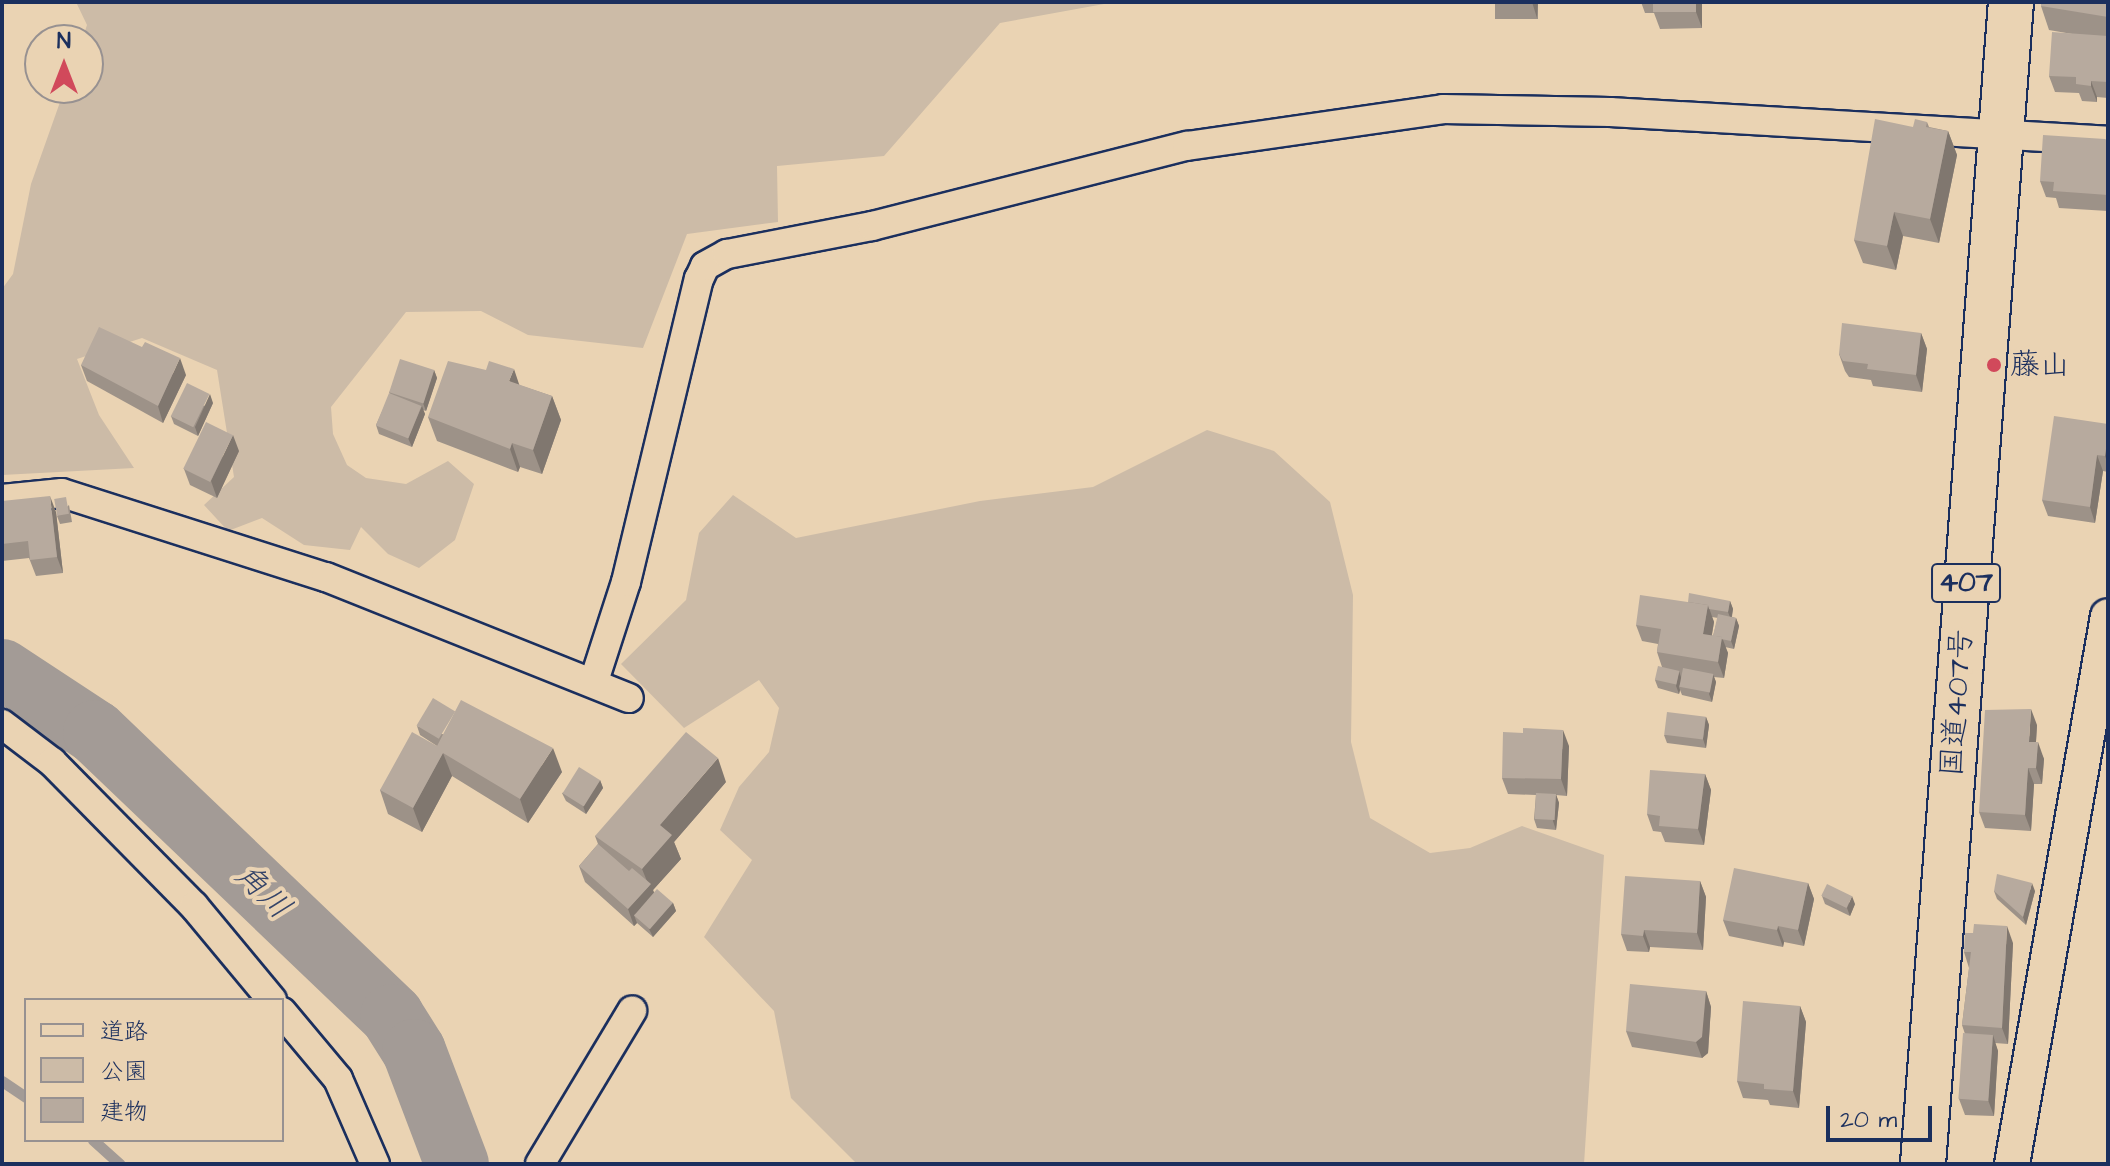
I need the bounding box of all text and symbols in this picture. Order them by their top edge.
north arrow [24,24,104,104]
text: N [57,26,71,57]
place label: 藤山 [2010,347,2070,383]
marker: 藤山 [1985,356,2003,374]
road number: 407 [1930,559,2002,607]
street label: 国道407号 [1934,628,1980,778]
water label: 角川 [226,856,298,928]
legend [24,998,284,1142]
text: 道路 [100,1015,148,1049]
text: 公園 [100,1055,148,1089]
scale bar [1830,1090,1936,1140]
text: 建物 [100,1095,148,1129]
text: 20 m [1840,1103,1897,1137]

